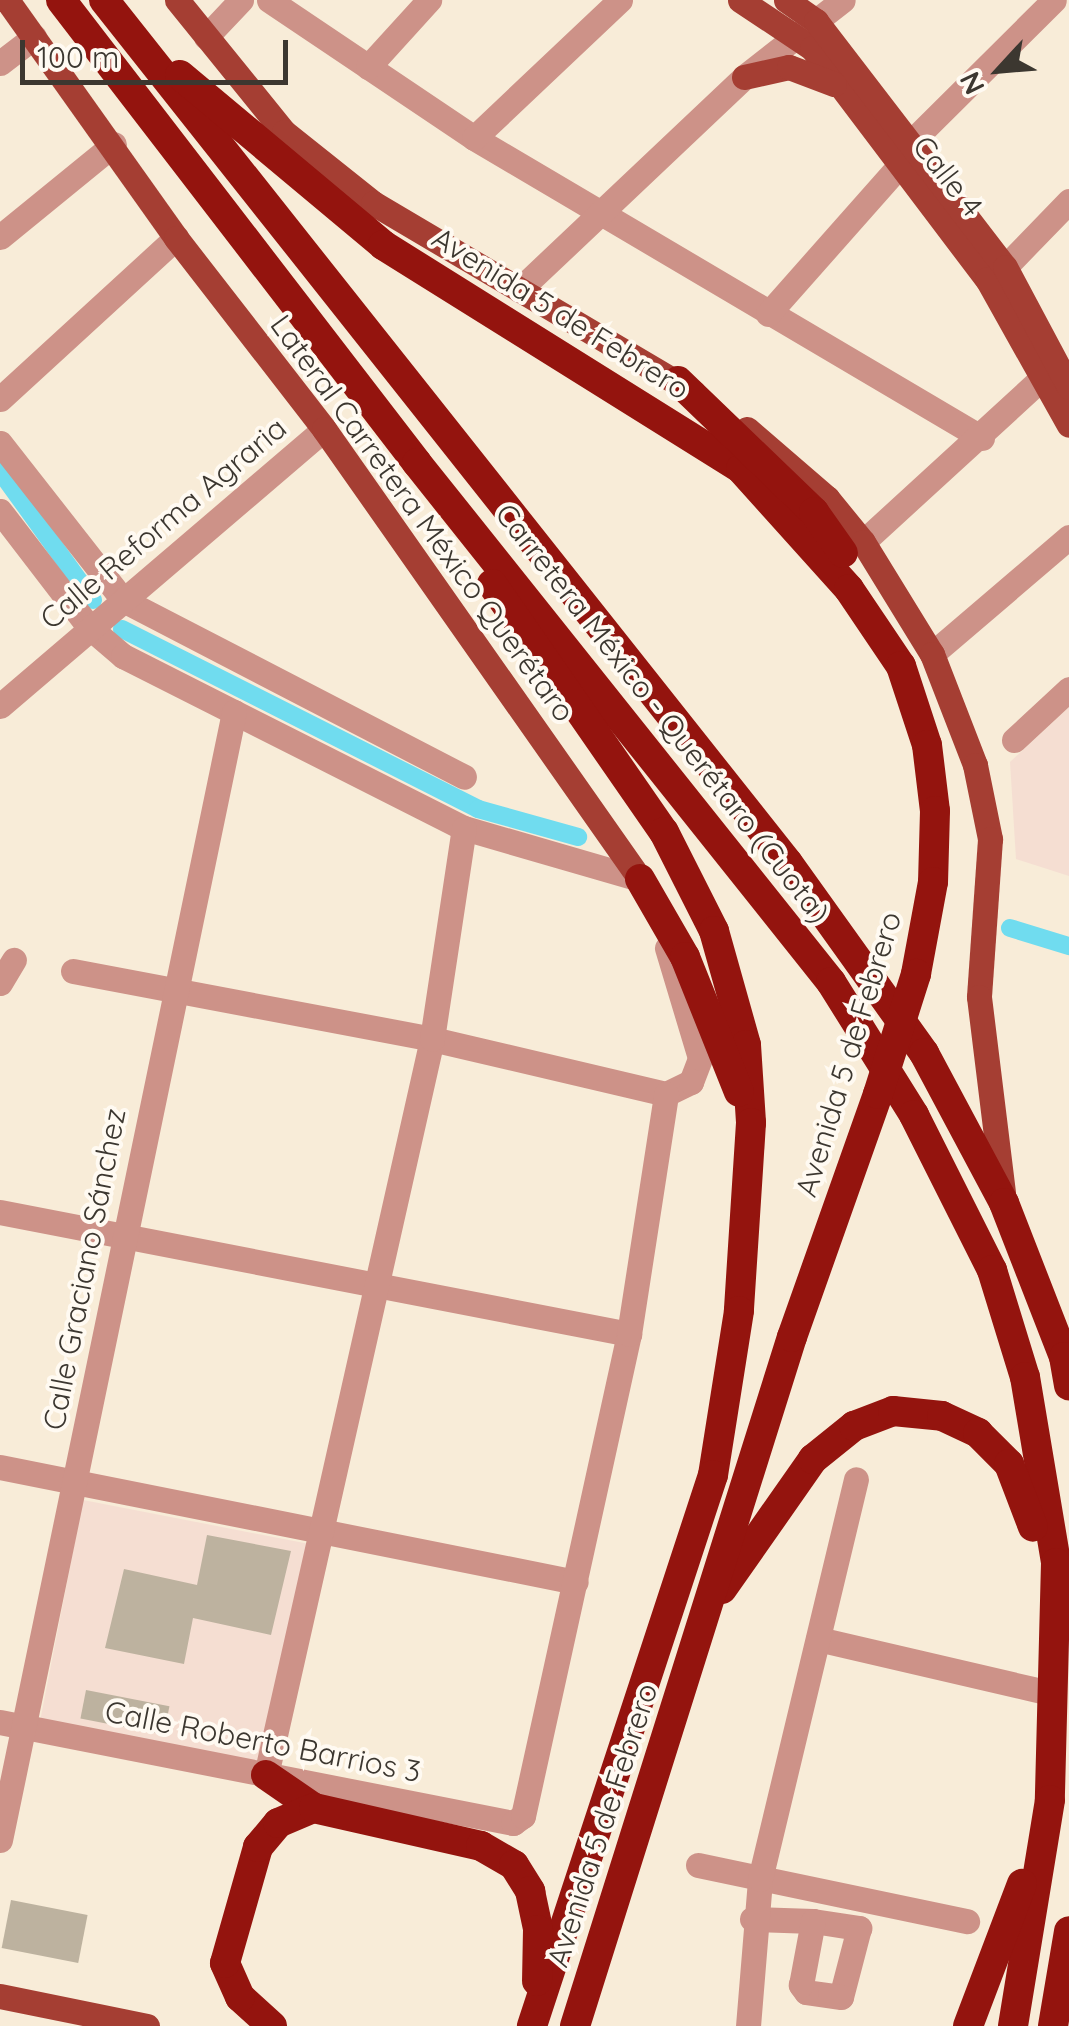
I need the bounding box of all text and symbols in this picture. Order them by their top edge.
scale bar [25,20,292,82]
north arrow [949,20,1049,120]
text: 100 m [37,38,119,76]
text: N [951,66,992,100]
street label: Calle 4 [905,129,991,223]
street label: Avenida 5 de Febrero [426,219,696,407]
street label: Lateral Carretera México Querétaro [263,308,583,728]
street label: Calle Reforma Agraria [33,410,293,636]
street label: Carretera México - Querétaro (Cuota) [488,496,838,930]
street label: Avenida 5 de Febrero [788,907,908,1201]
street label: Calle Graciano Sánchez [35,1105,133,1433]
street label: Avenida 5 de Febrero [539,1679,665,1971]
street label: Calle Roberto Barrios 3 [102,1693,424,1789]

